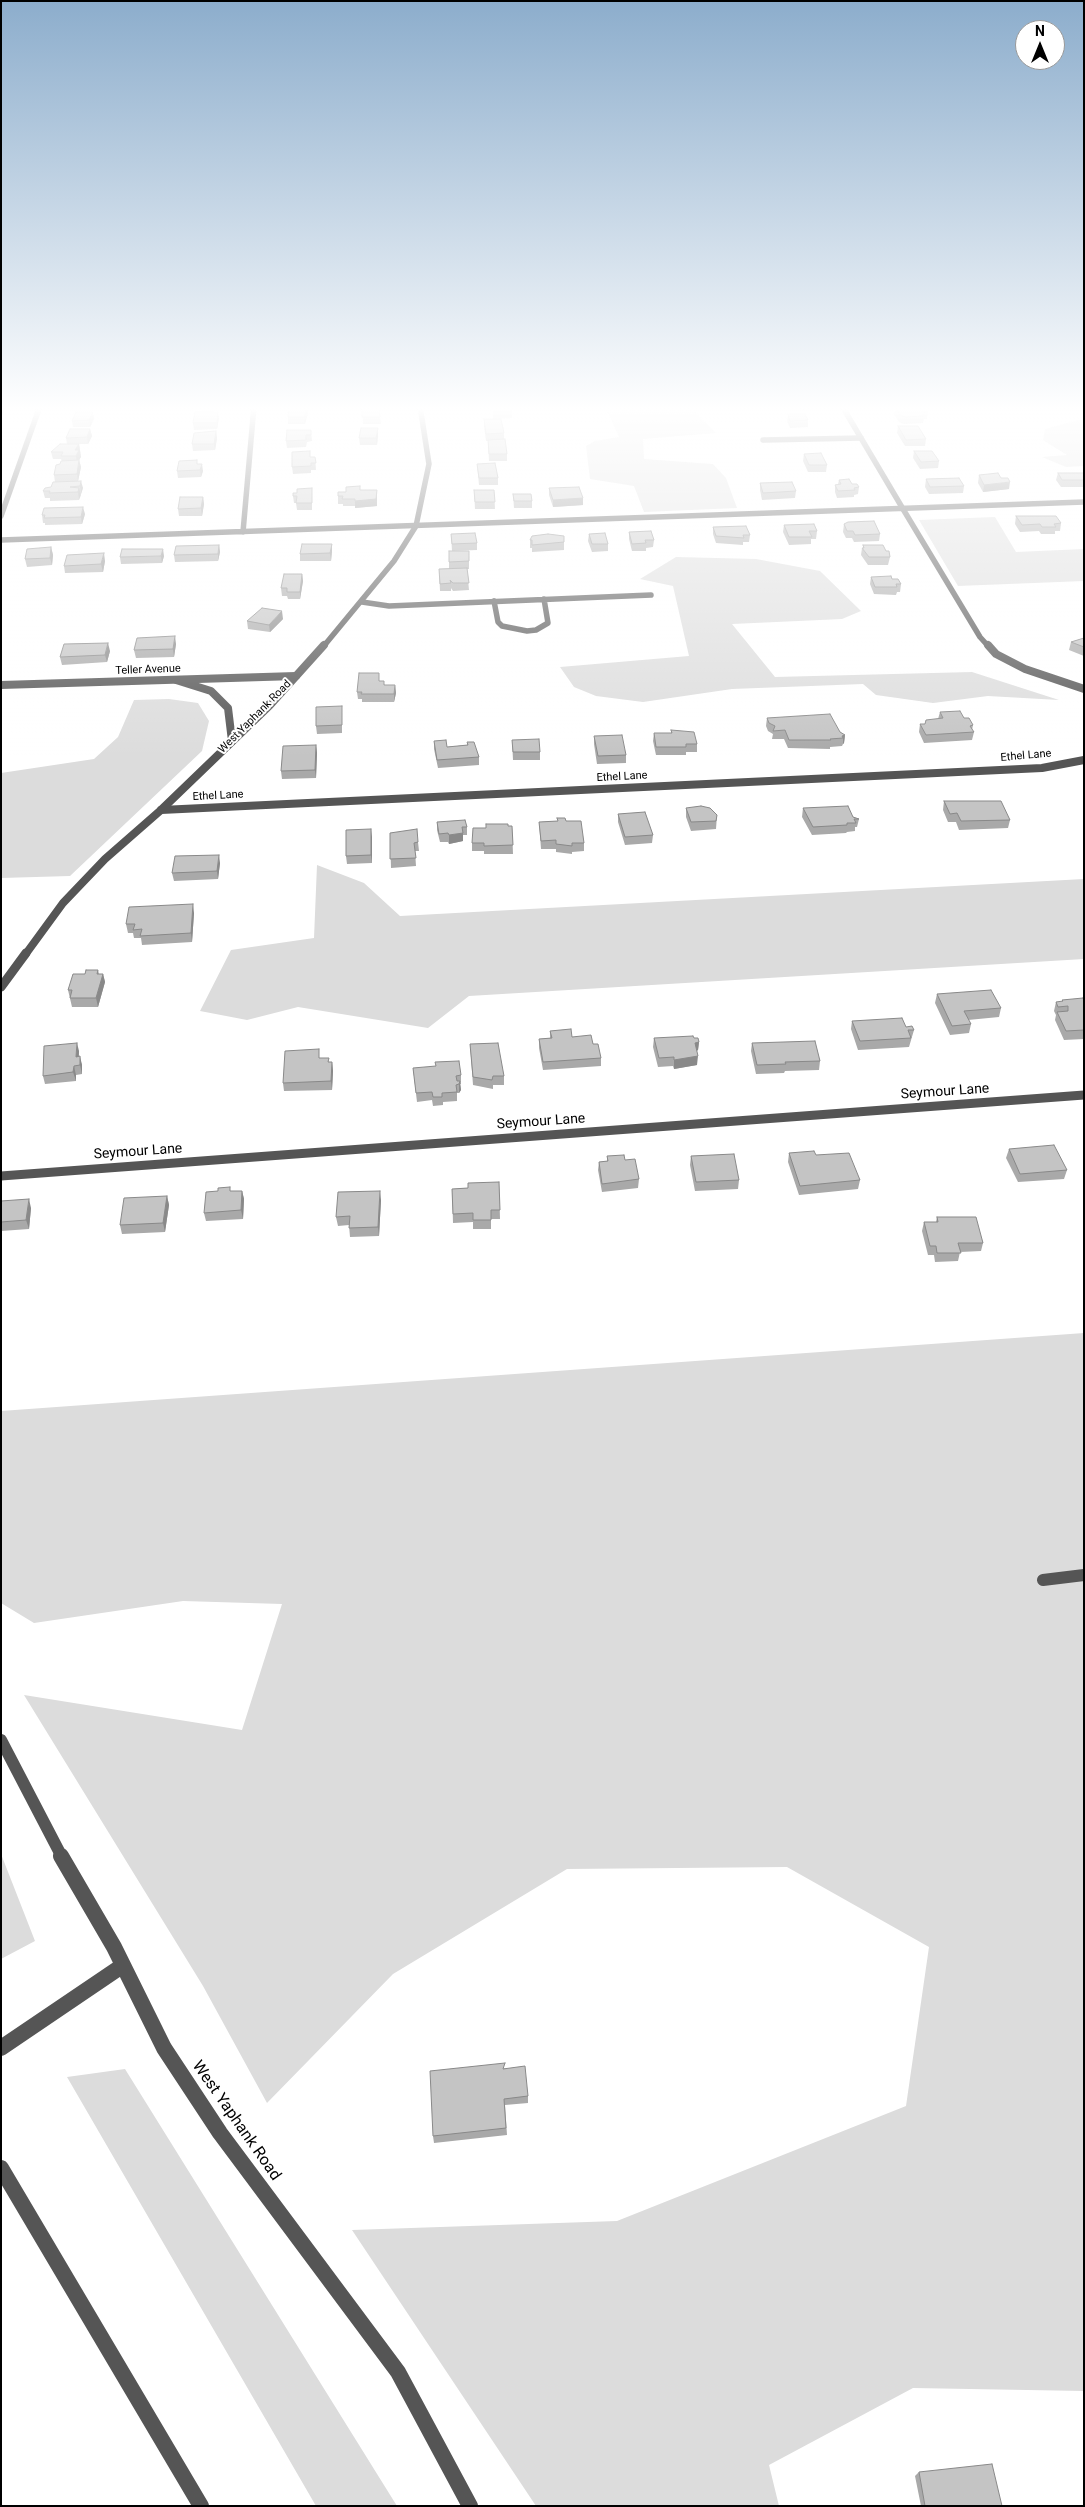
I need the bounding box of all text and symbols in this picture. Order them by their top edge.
north arrow [1015,20,1065,70]
text: N [1035,23,1045,39]
street label: Teller Avenue [115,662,181,678]
street label: West Yaphank Road [216,678,294,756]
street label: Ethel Lane [1000,747,1052,765]
street label: Ethel Lane [596,769,648,785]
street label: Ethel Lane [192,788,244,804]
street label: Seymour Lane [900,1081,990,1103]
street label: Seymour Lane [496,1111,586,1133]
street label: Seymour Lane [93,1141,183,1163]
street label: West Yaphank Road [187,2057,285,2185]

